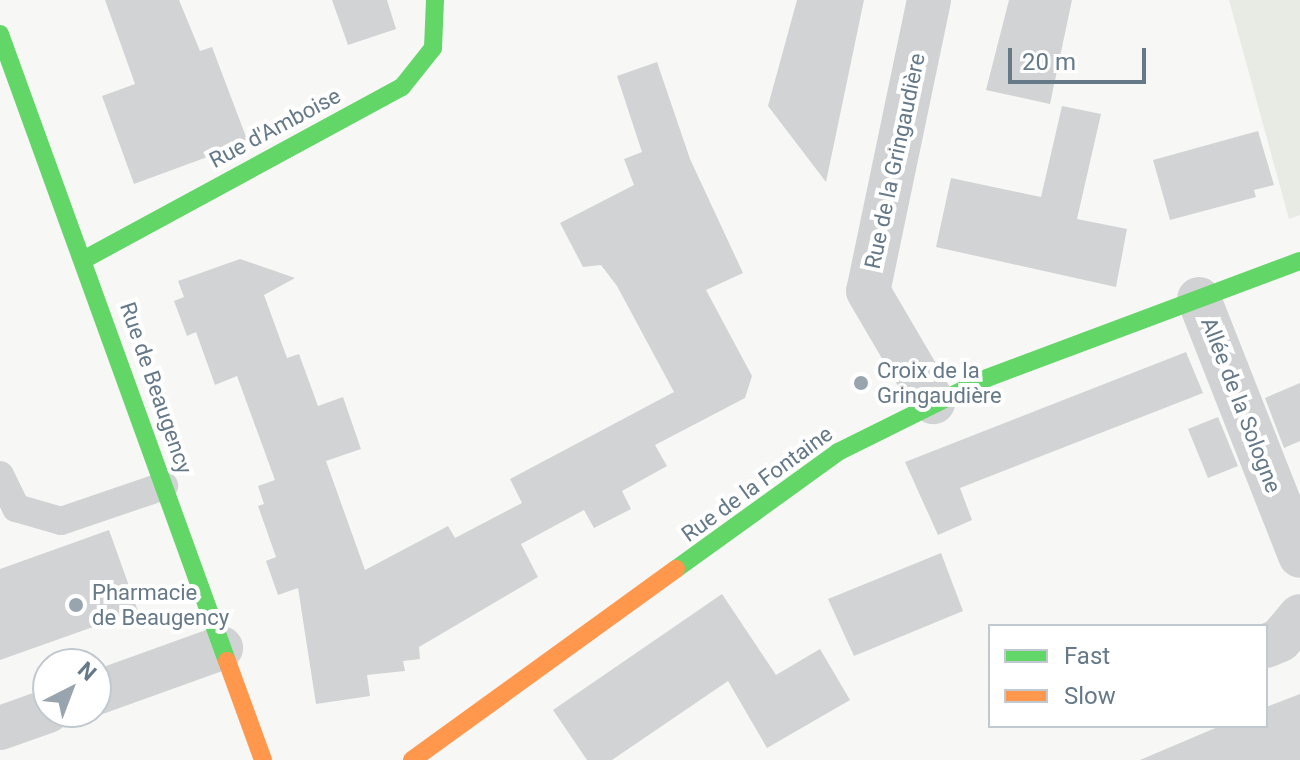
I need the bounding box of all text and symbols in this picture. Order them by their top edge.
scale bar [1012,32,1150,82]
text: 20 m [1022,48,1076,76]
street label: Rue de la Gringaudière [859,51,931,271]
street label: Rue d'Amboise [205,82,345,174]
street label: Rue de Beaugency [114,299,198,477]
street label: Allée de la Sologne [1195,314,1287,496]
place label: Croix de la Gringaudière [877,357,1002,408]
marker: Croix de la Gringaudière [852,374,870,392]
street label: Rue de la Fontaine [676,420,838,548]
place label: Pharmacie de Beaugency [92,579,229,630]
marker: Pharmacie de Beaugency [67,596,85,614]
legend [988,624,1268,728]
text: Fast [1064,642,1110,670]
north arrow [32,648,112,728]
text: N [73,657,101,686]
text: Slow [1064,682,1116,710]

